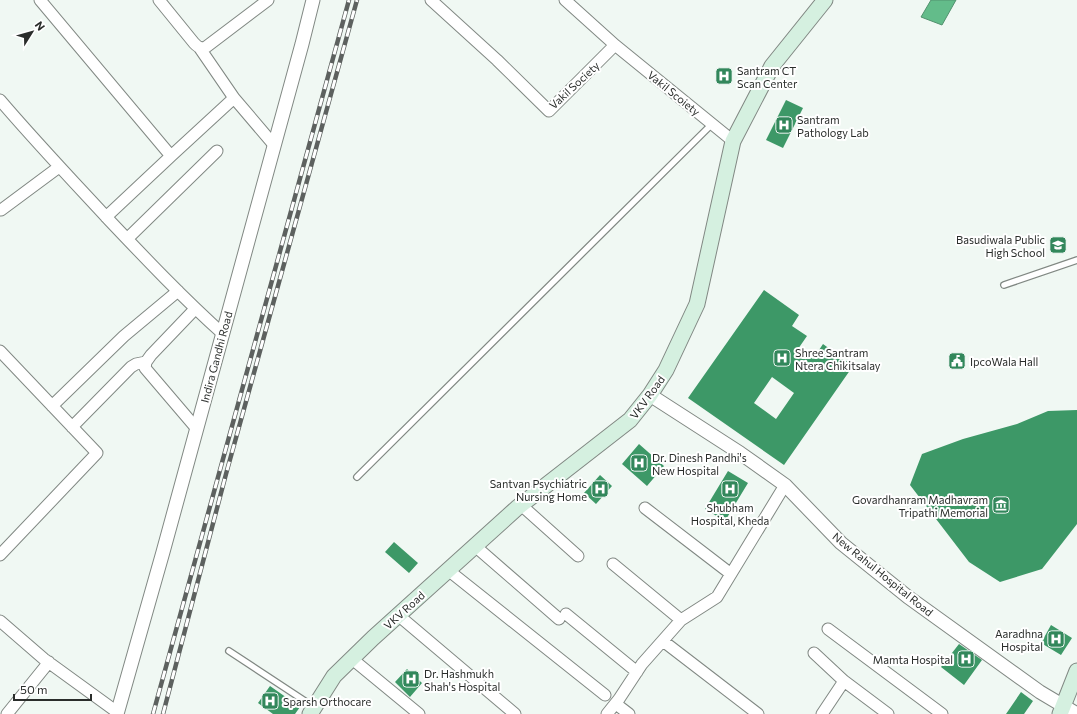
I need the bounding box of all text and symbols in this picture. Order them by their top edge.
north arrow [12,12,52,52]
text: N [33,18,48,33]
street label: Vakil Society [546,58,602,111]
place label: Santram CT Scan Center [737,64,798,90]
hospital icon: Santram CT Scan Center [714,66,734,86]
street label: Vakil Scoiety [645,68,703,118]
place label: Santram Pathology Lab [797,113,869,139]
hospital icon: Santram Pathology Lab [774,115,794,135]
place label: Basudiwala Public High School [956,233,1045,259]
school or university icon: Basudiwala Public High School [1048,235,1068,255]
street label: Indira Gandhi Road [198,310,234,404]
place label: Shree Santram Ntera Chikitsalay [795,346,881,372]
hospital icon: Shree Santram Ntera Chikitsalay [772,348,792,368]
public building icon: IpcoWala Hall [947,351,967,371]
place label: IpcoWala Hall [970,355,1038,368]
street label: VKV Road [627,373,667,421]
place label: Dr. Dinesh Pandhi's New Hospital [652,451,747,477]
hospital icon: Dr. Dinesh Pandhi's New Hospital [629,453,649,473]
place label: Santvan Psychiatric Nursing Home [490,477,587,503]
hospital icon: Santvan Psychiatric Nursing Home [590,479,610,499]
hospital icon: Shubham Hospital, Kheda [720,479,740,499]
place label: Govardhanram Madhavram Tripathi Memorial [852,493,988,519]
museum icon: Govardhanram Madhavram Tripathi Memorial [991,495,1011,515]
place label: Shubham Hospital, Kheda [691,501,769,527]
street label: New Rahul Hospital Road [830,530,936,618]
street label: VKV Road [381,588,427,632]
place label: Aaradhna Hospital [995,627,1043,653]
hospital icon: Aaradhna Hospital [1046,629,1066,649]
hospital icon: Mamta Hospital [956,649,976,669]
place label: Mamta Hospital [873,653,953,666]
place label: Dr. Hashmukh Shah's Hospital [424,667,500,693]
hospital icon: Dr. Hashmukh Shah's Hospital [401,669,421,689]
scale bar [14,676,91,702]
text: 50 m [20,682,48,696]
hospital icon: Sparsh Orthocare [260,691,280,711]
place label: Sparsh Orthocare [283,695,371,708]

